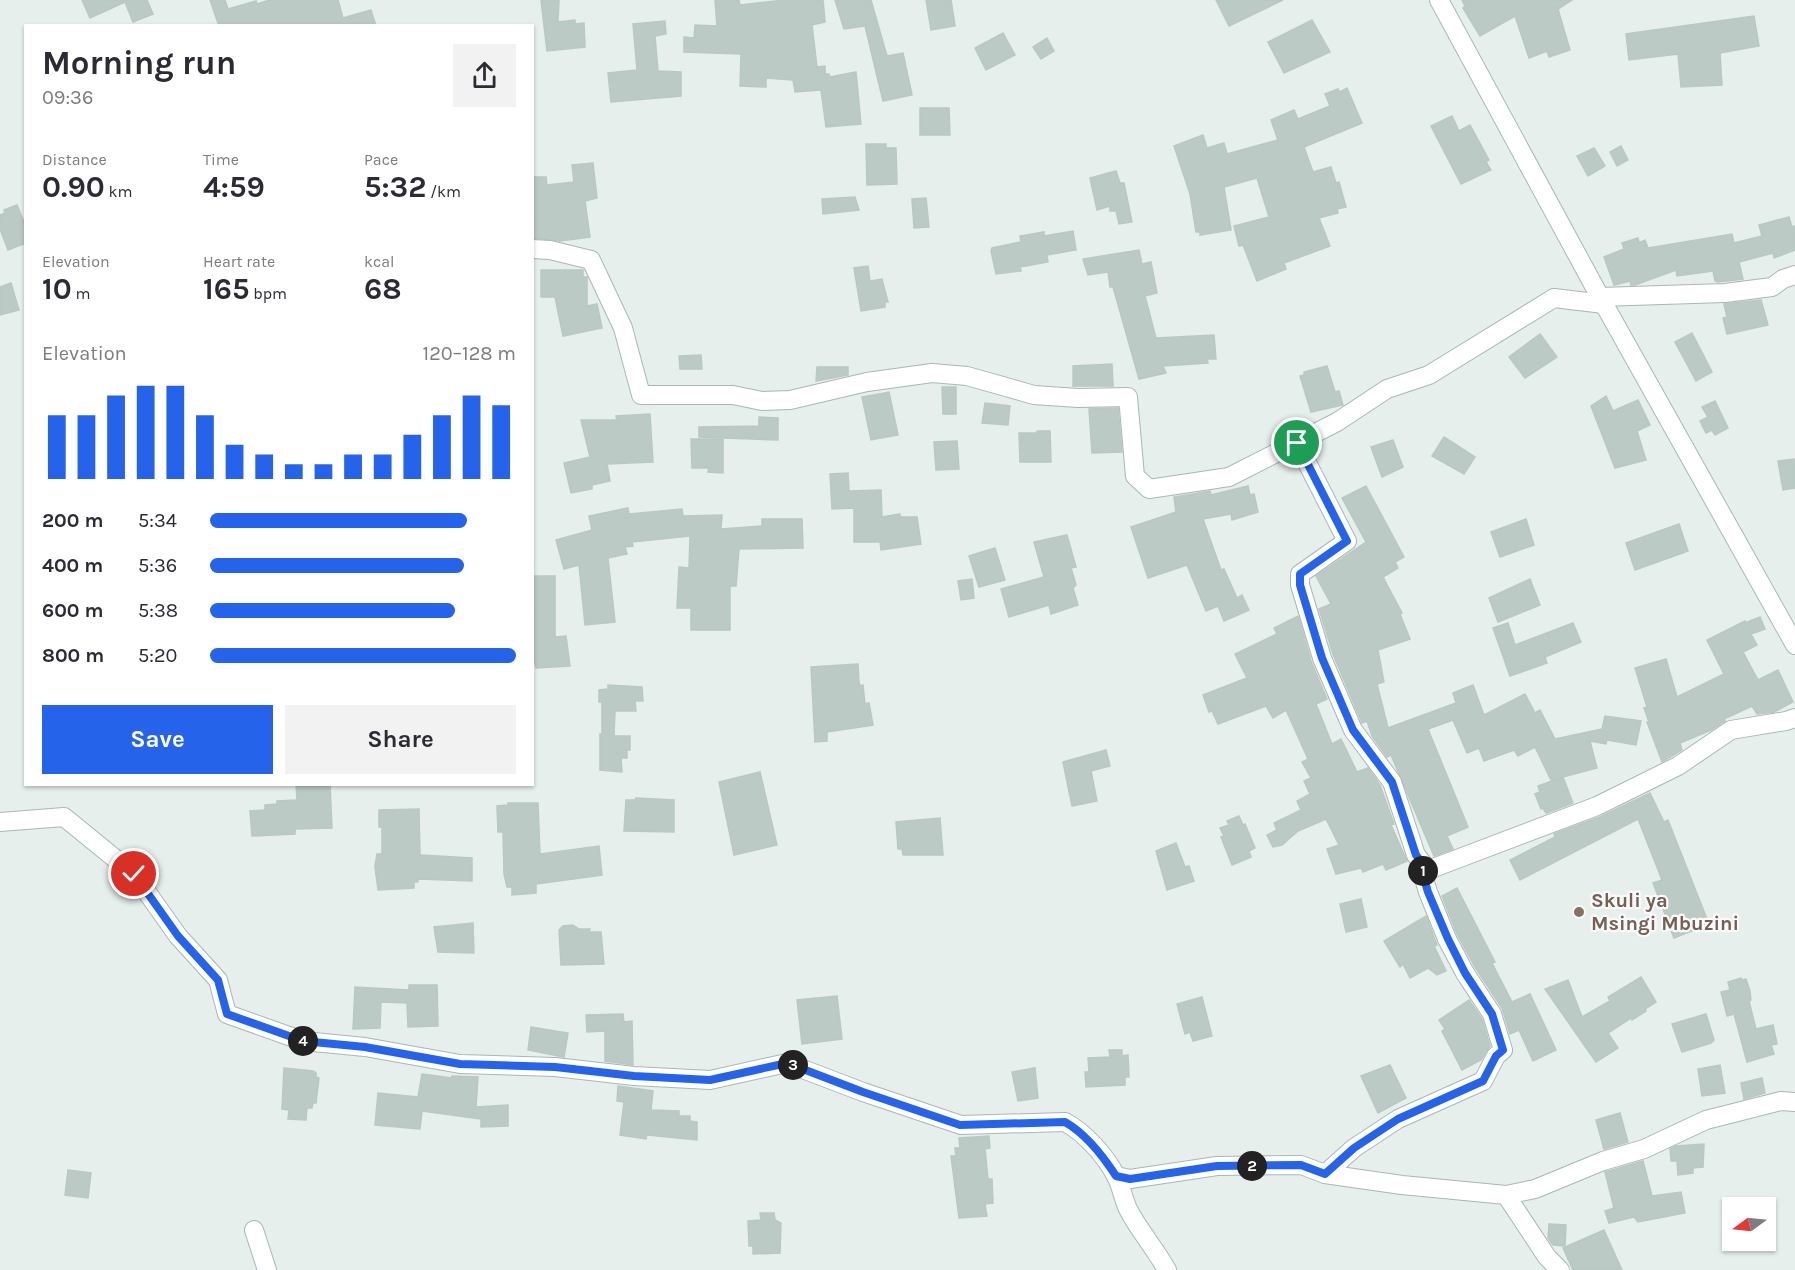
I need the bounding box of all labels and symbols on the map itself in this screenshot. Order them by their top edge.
pin [1271,417,1322,468]
pin [108,848,159,899]
pin: 1 [1408,856,1438,886]
place label: Skuli ya Msingi Mbuzini [1591,889,1739,935]
marker: Skuli ya Msingi Mbuzini [1572,905,1586,919]
pin: 4 [288,1026,318,1056]
pin: 3 [778,1050,808,1080]
pin: 2 [1237,1151,1267,1181]
north arrow [1722,1197,1776,1251]

